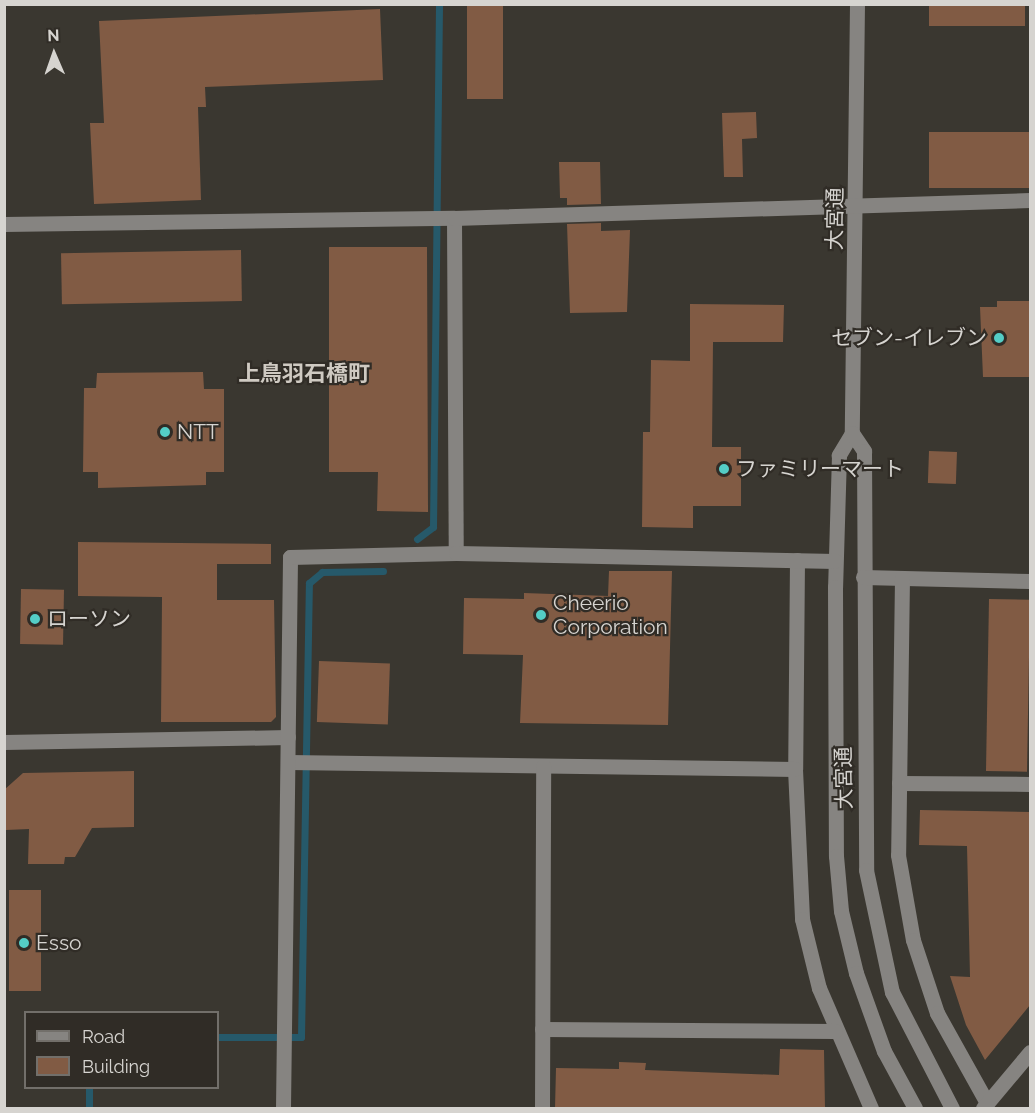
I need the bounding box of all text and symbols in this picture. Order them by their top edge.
north arrow [24,24,84,84]
text: N [47,26,60,45]
street label: 大宮通 [822,187,848,251]
place label: セブン-イレブン [831,325,987,351]
marker: セブン-イレブン [992,331,1006,345]
district label: 上鳥羽石橋町 [238,361,370,387]
place label: NTT [177,419,219,445]
marker: NTT [158,425,172,439]
place label: ファミリーマート [736,456,904,482]
marker: ファミリーマート [717,462,731,476]
place label: Cheerio Corporation [553,590,668,640]
place label: ローソン [47,606,131,632]
marker: Cheerio Corporation [534,608,548,622]
marker: ローソン [28,612,42,626]
street label: 大宮通 [831,746,857,810]
place label: Esso [36,930,82,956]
marker: Esso [17,936,31,950]
legend [24,1011,219,1089]
text: Road [82,1026,125,1047]
text: Building [82,1056,150,1077]

